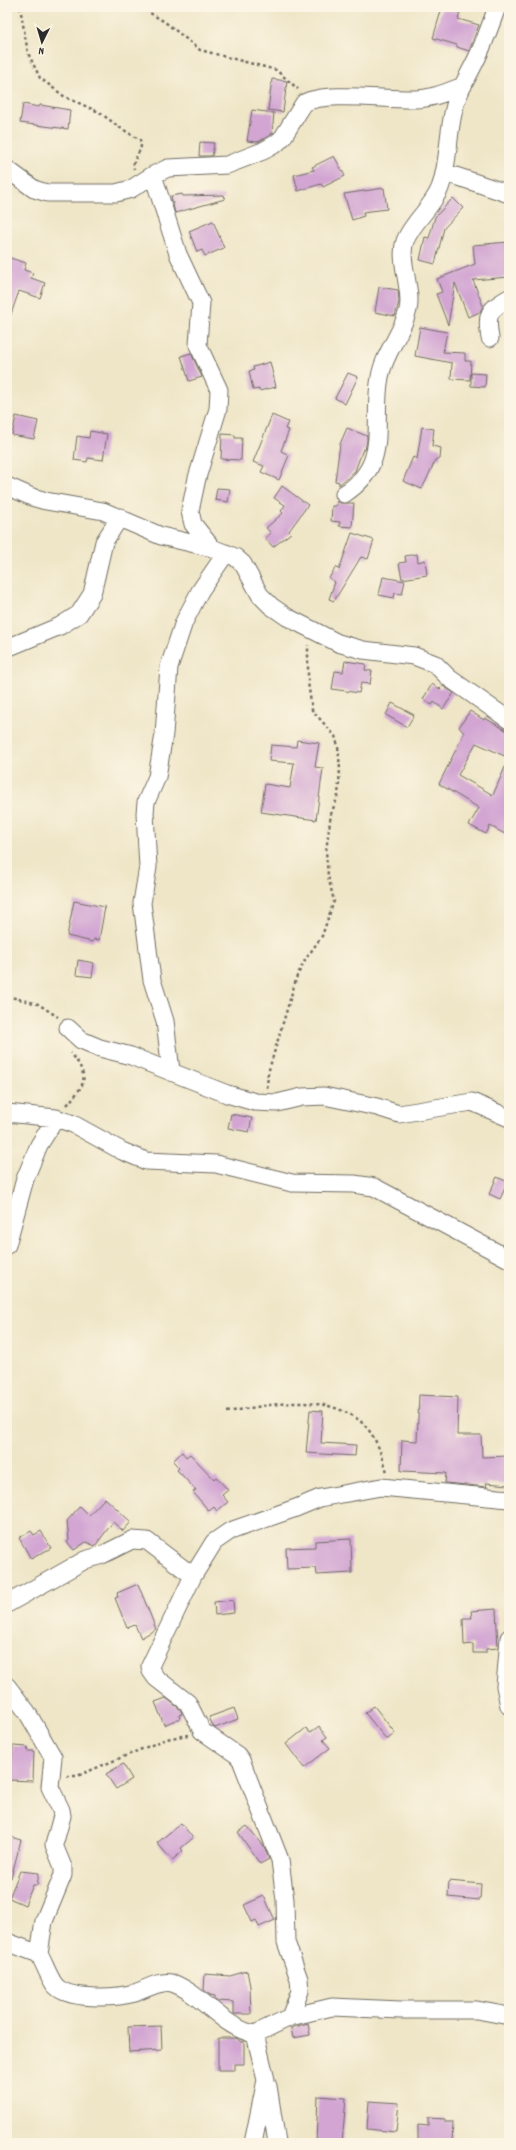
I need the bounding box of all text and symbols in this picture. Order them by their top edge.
north arrow [22,22,62,62]
text: N [37,42,45,58]

